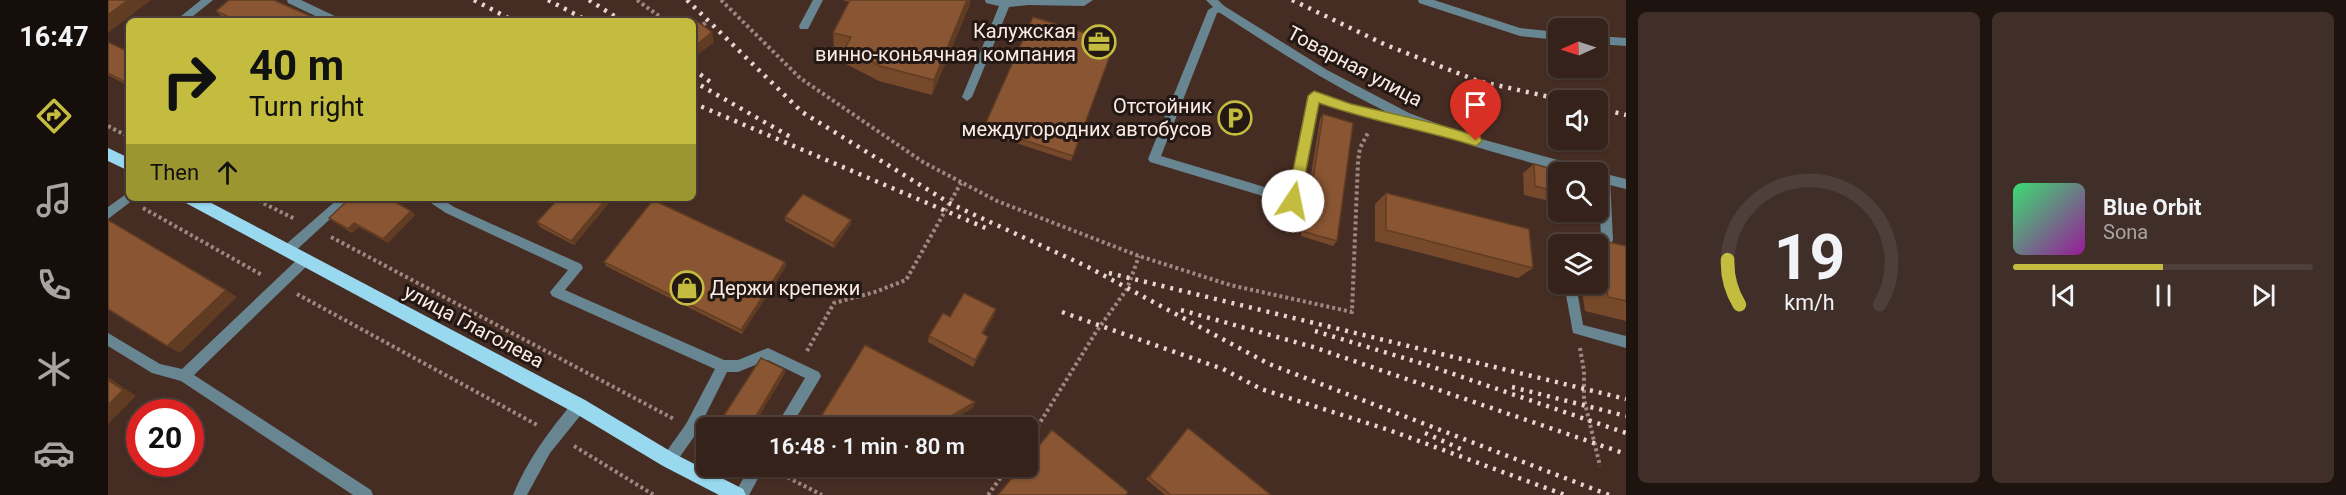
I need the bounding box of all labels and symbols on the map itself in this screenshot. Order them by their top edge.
north arrow [1548,18,1608,78]
place label: Калужская винно-коньячная компания [815,19,1076,66]
street label: Товарная улица [1284,20,1426,112]
office icon: Калужская винно-коньячная компания [1081,24,1117,60]
pin [1450,79,1501,141]
place label: Отстойник междугородних автобусов [962,94,1212,141]
parking icon: Отстойник междугородних автобусов [1217,100,1253,136]
position arrow [1261,169,1325,233]
shop icon: Держи крепежи [669,270,705,306]
place label: Держи крепежи [710,276,860,300]
street label: улица Глаголева [400,279,548,373]
speed limit sign: 20 [126,399,204,477]

